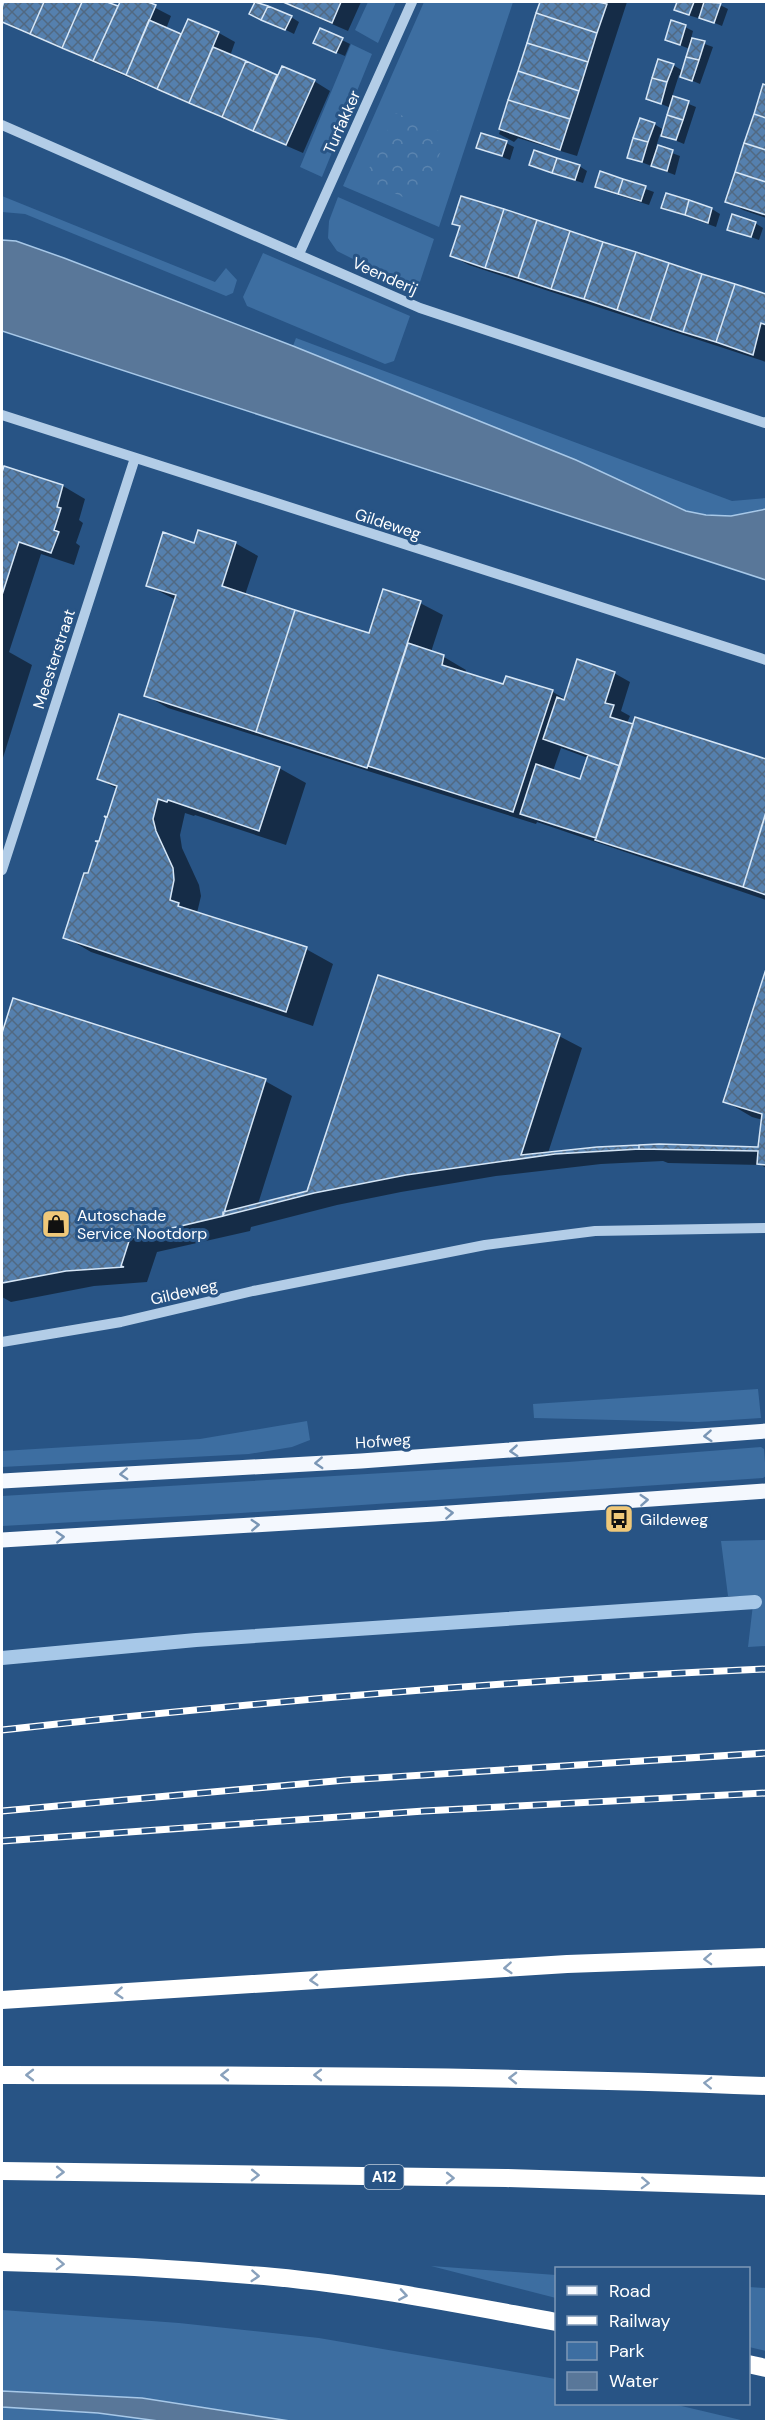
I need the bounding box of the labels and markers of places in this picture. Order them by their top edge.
place label: Autoschade Service Nootdorp [77,1205,207,1244]
shop icon: Autoschade Service Nootdorp [40,1208,72,1240]
bus stop icon: Gildeweg [603,1503,635,1535]
place label: Gildeweg [640,1509,708,1530]

